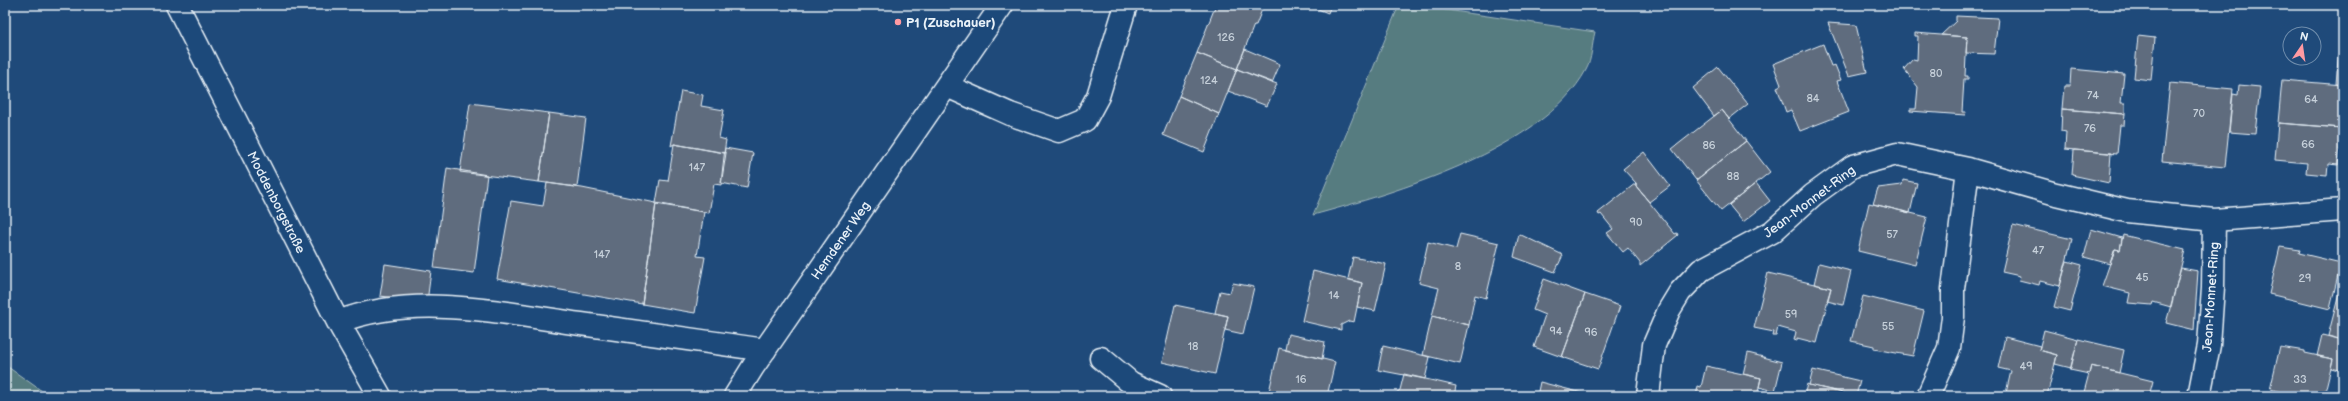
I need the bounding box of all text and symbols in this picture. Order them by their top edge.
place label: P1 (Zuschauer) [906,15,995,31]
marker: P1 (Zuschauer) [893,17,903,27]
north arrow [2282,26,2322,66]
text: N [2299,29,2310,44]
house number: 126 [1217,31,1235,44]
house number: 80 [1930,67,1943,80]
house number: 124 [1200,74,1218,87]
house number: 74 [2087,89,2099,102]
house number: 84 [1806,92,1820,105]
house number: 64 [2304,93,2318,106]
house number: 70 [2193,107,2205,120]
house number: 76 [2084,122,2096,135]
house number: 66 [2301,138,2315,151]
house number: 86 [1702,139,1716,152]
street label: Moddenborgstraße [243,149,309,256]
house number: 147 [689,161,706,174]
street label: Jean-Monnet-Ring [1761,162,1859,241]
house number: 88 [1727,170,1739,183]
street label: Hemdener Weg [808,198,874,283]
house number: 90 [1630,216,1643,229]
house number: 57 [1886,228,1898,241]
street label: Jean-Monnet-Ring [2199,241,2223,353]
house number: 47 [2032,244,2045,257]
house number: 147 [594,248,611,261]
house number: 8 [1455,260,1461,273]
house number: 45 [2135,271,2149,284]
house number: 29 [2299,272,2311,285]
house number: 14 [1329,289,1340,302]
house number: 59 [1785,308,1797,321]
house number: 55 [1882,320,1894,333]
house number: 94 [1549,325,1563,338]
house number: 96 [1584,326,1598,339]
house number: 18 [1188,340,1198,353]
house number: 49 [2019,360,2033,373]
house number: 16 [1296,373,1307,386]
house number: 33 [2293,373,2307,386]

